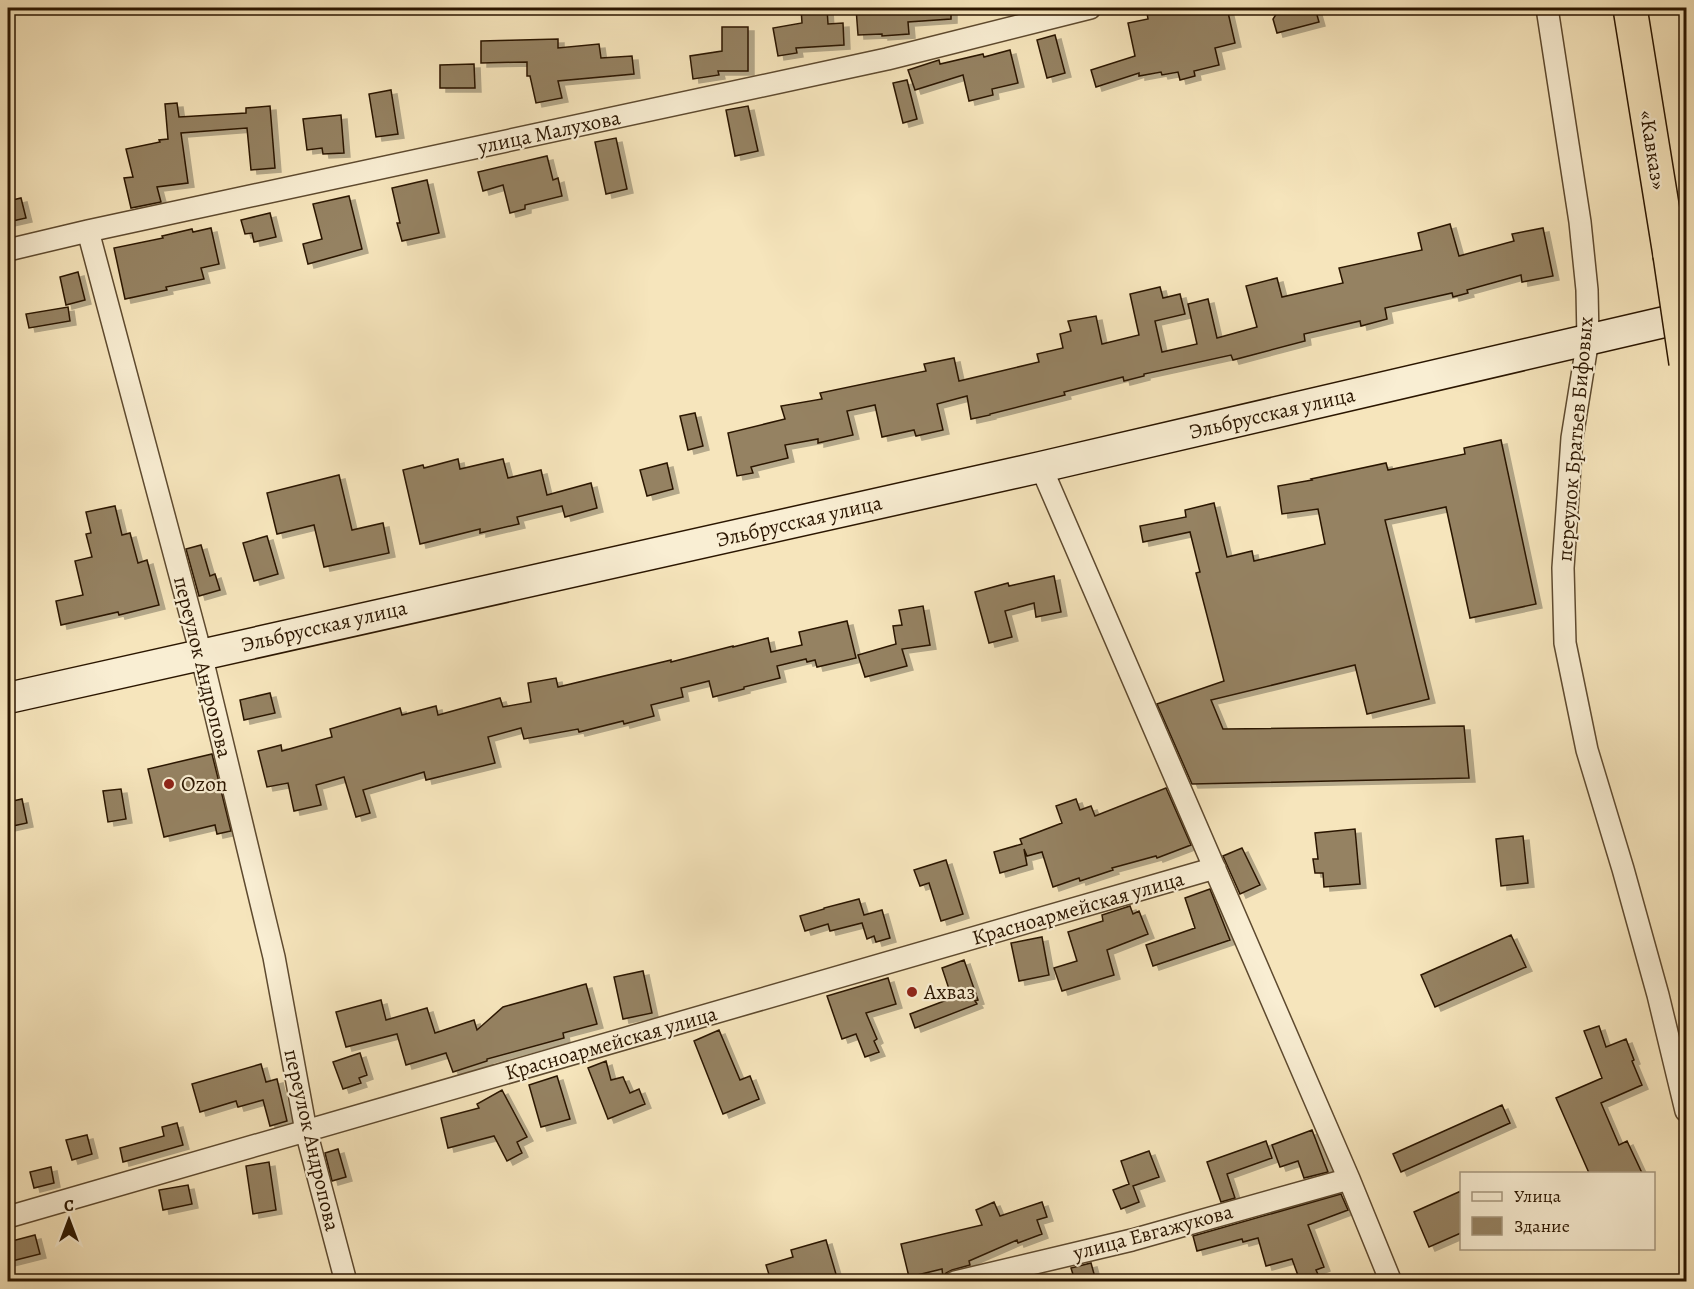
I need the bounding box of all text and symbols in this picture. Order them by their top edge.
street label: улица Малухова [474,103,623,161]
street label: «Кавказ» [1633,108,1673,192]
street label: переулок Братьев Бифовых [1550,315,1600,563]
street label: Эльбрусская улица [1186,380,1358,446]
street label: Эльбрусская улица [713,488,885,554]
street label: переулок Андропова [167,573,239,761]
street label: Эльбрусская улица [238,593,410,659]
place label: Ozon [181,770,227,798]
marker: Ozon [162,777,176,791]
street label: Красноармейская улица [969,864,1188,952]
place label: Ахваз [923,978,975,1006]
marker: Ахваз [905,985,919,999]
street label: Красноармейская улица [502,999,721,1087]
street label: переулок Андропова [277,1046,347,1234]
legend [1460,1172,1655,1250]
text: Улица [1514,1184,1562,1208]
north arrow [39,1190,99,1250]
text: С [64,1195,74,1217]
street label: улица Евгажукова [1069,1197,1236,1267]
text: Здание [1514,1214,1570,1238]

